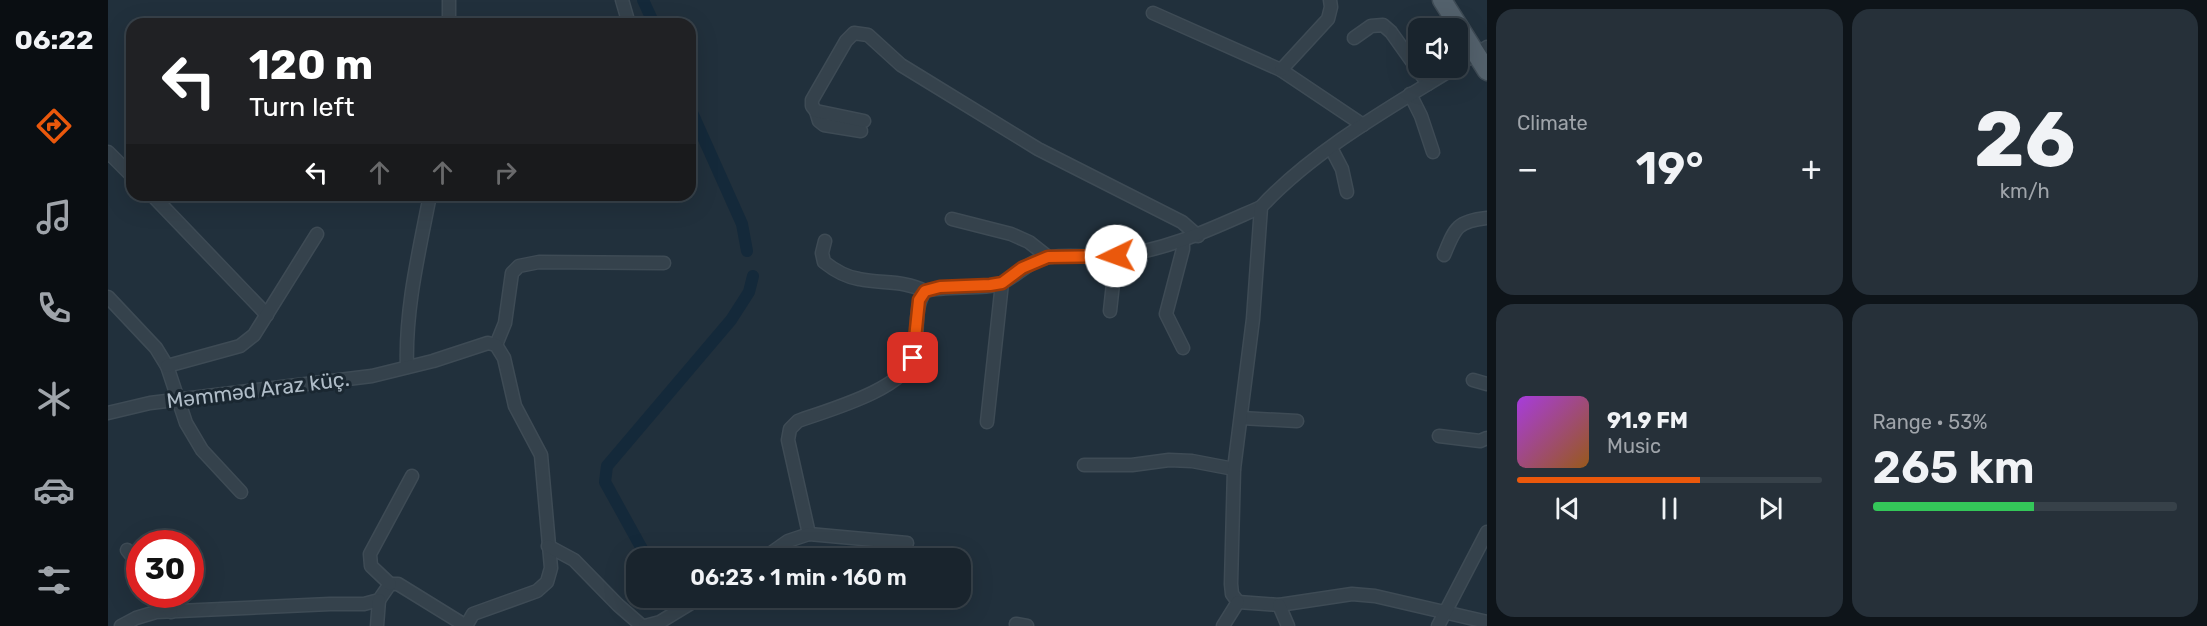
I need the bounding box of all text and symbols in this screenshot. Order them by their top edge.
map controls [1408,18,1468,78]
button: sound [1408,18,1468,78]
text: 06:22 [15,24,93,56]
text: 120 m [249,40,373,90]
icon: left [150,42,228,120]
text: Turn left [249,91,354,123]
text: 26 [1974,93,2075,186]
icon: directions [33,105,75,147]
text: Climate [1517,111,1588,135]
text: 19° [1636,142,1704,195]
text: − [1517,149,1538,188]
text: + [1801,149,1821,188]
icon: left [300,156,333,189]
icon: ahead [363,156,396,189]
icon: ahead [426,156,459,189]
icon: right [489,156,522,189]
text: km/h [2000,179,2050,203]
icon: music [33,196,75,238]
position arrow [1084,224,1148,288]
icon: phone [33,287,75,329]
pin [887,332,938,383]
icon: arrive [896,341,929,374]
street label: Məmməd Araz küç. [165,366,351,413]
icon: climate [33,378,75,420]
text: 91.9 FM [1607,407,1688,434]
text: Range · 53% [1873,410,1987,434]
text: Music [1607,434,1661,458]
text: 265 km [1873,441,2035,494]
icon: car [33,469,75,511]
icon: previous [1551,492,1584,525]
icon: pause [1653,492,1686,525]
icon: next [1754,492,1787,525]
speed limit sign: 30 [126,530,204,608]
icon: filters [33,559,75,601]
text: 06:23 · 1 min · 160 m [690,564,907,591]

